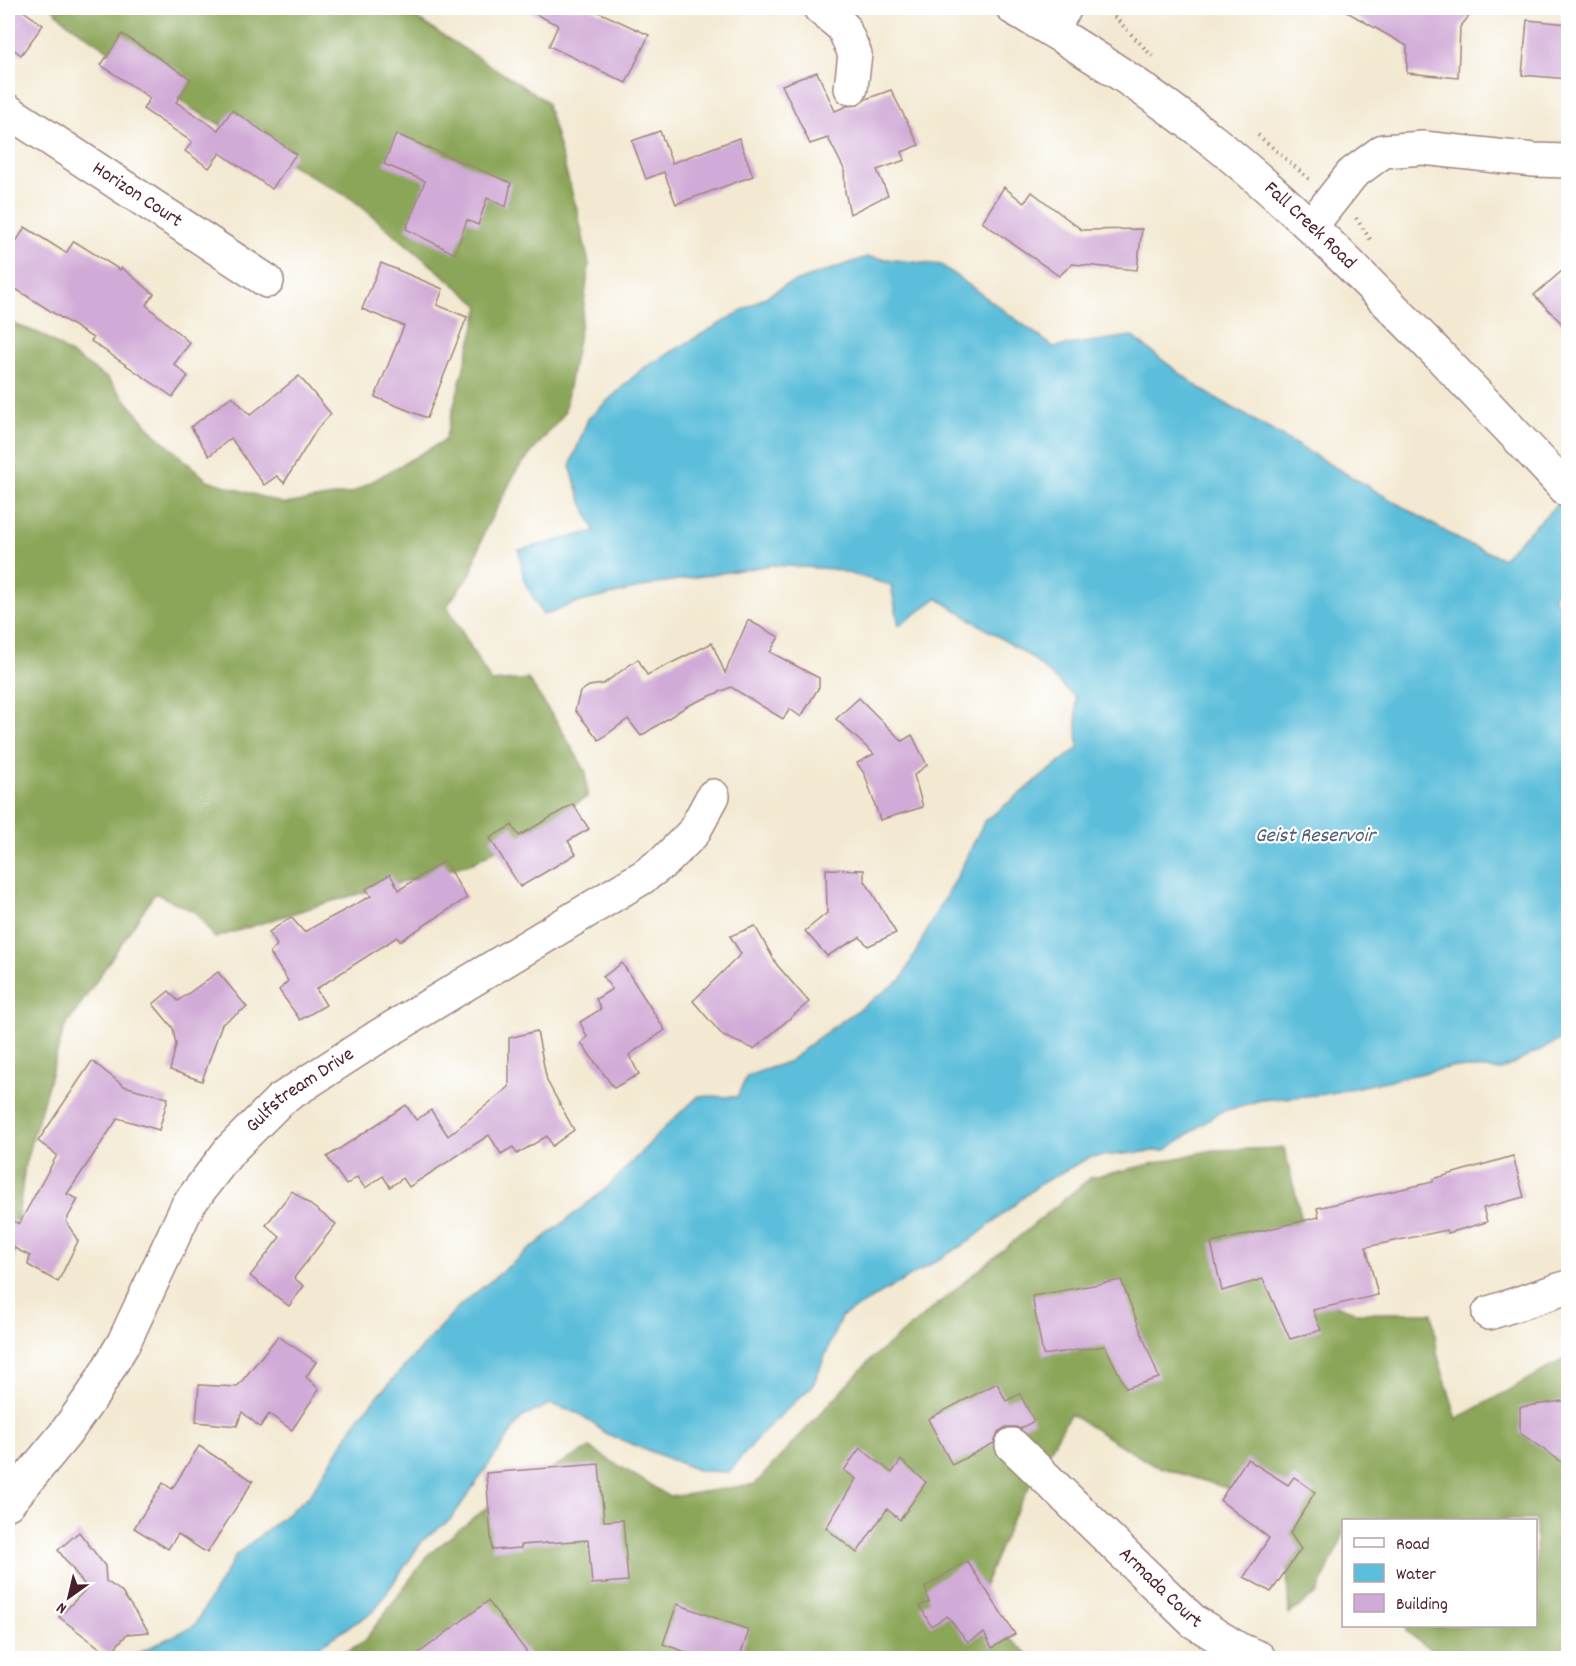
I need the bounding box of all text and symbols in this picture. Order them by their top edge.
street label: Horizon Court [86,156,187,235]
street label: Fall Creek Road [1257,176,1362,277]
water label: Geist Reservoir [1255,822,1377,852]
street label: Gulfstream Drive [240,1041,360,1140]
legend [1342,1519,1537,1627]
text: Road [1396,1533,1430,1558]
street label: Armada Court [1112,1541,1206,1637]
text: Water [1396,1563,1436,1588]
north arrow [39,1567,99,1627]
text: Building [1396,1593,1448,1618]
text: N [52,1596,72,1619]

